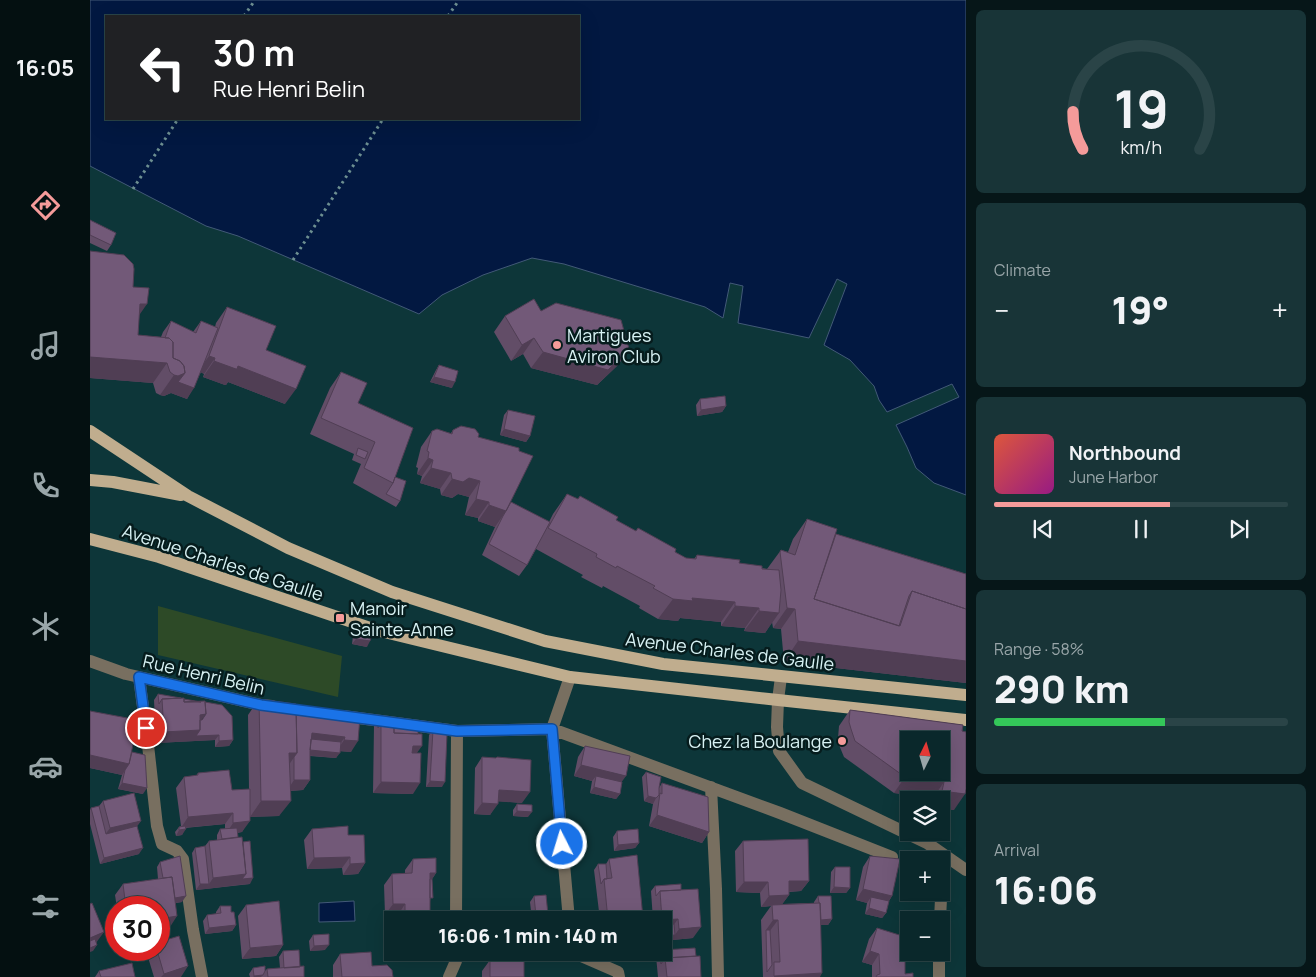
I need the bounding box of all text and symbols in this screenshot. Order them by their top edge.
text: 30 m [213,29,295,77]
icon: left [130,35,195,100]
text: 16:05 [16,53,74,83]
text: 19 [1113,73,1169,144]
text: Rue Henri Belin [213,74,365,104]
text: km/h [1120,135,1162,159]
icon: directions [28,188,63,223]
text: Climate [994,259,1051,281]
text: 19° [1111,283,1169,335]
text: − [994,291,1009,329]
text: + [1272,291,1288,329]
place label: Martigues Aviron Club [567,323,661,368]
icon: music [28,328,63,363]
marker: Martigues Aviron Club [551,339,563,351]
text: Northbound [1069,440,1181,466]
text: June Harbor [1069,466,1158,488]
icon: phone [28,468,63,503]
icon: previous [1029,515,1057,543]
icon: pause [1127,515,1155,543]
icon: next [1225,515,1253,543]
street label: Avenue Charles de Gaulle [119,518,327,606]
place label: Manoir Sainte-Anne [350,596,454,641]
icon: climate [28,609,63,644]
marker: Manoir Sainte-Anne [334,612,346,624]
street label: Avenue Charles de Gaulle [624,626,836,676]
text: Range · 58% [994,638,1084,660]
street label: Rue Henri Belin [141,648,267,700]
text: 290 km [994,662,1130,714]
pin [125,707,167,749]
icon: arrive [132,714,160,742]
place label: Chez la Boulange [689,729,832,753]
north arrow [900,731,950,781]
map controls [900,731,950,961]
marker: Chez la Boulange [836,735,848,747]
icon: car [28,749,63,784]
button: layers [900,791,950,841]
position arrow [535,817,587,869]
text: Arrival [994,839,1040,861]
button: + [900,851,950,901]
text: 16:06 [994,863,1098,915]
icon: filters [28,889,63,924]
speed limit sign: 30 [105,896,170,961]
button: − [900,911,950,961]
text: 16:06 · 1 min · 140 m [438,923,618,949]

